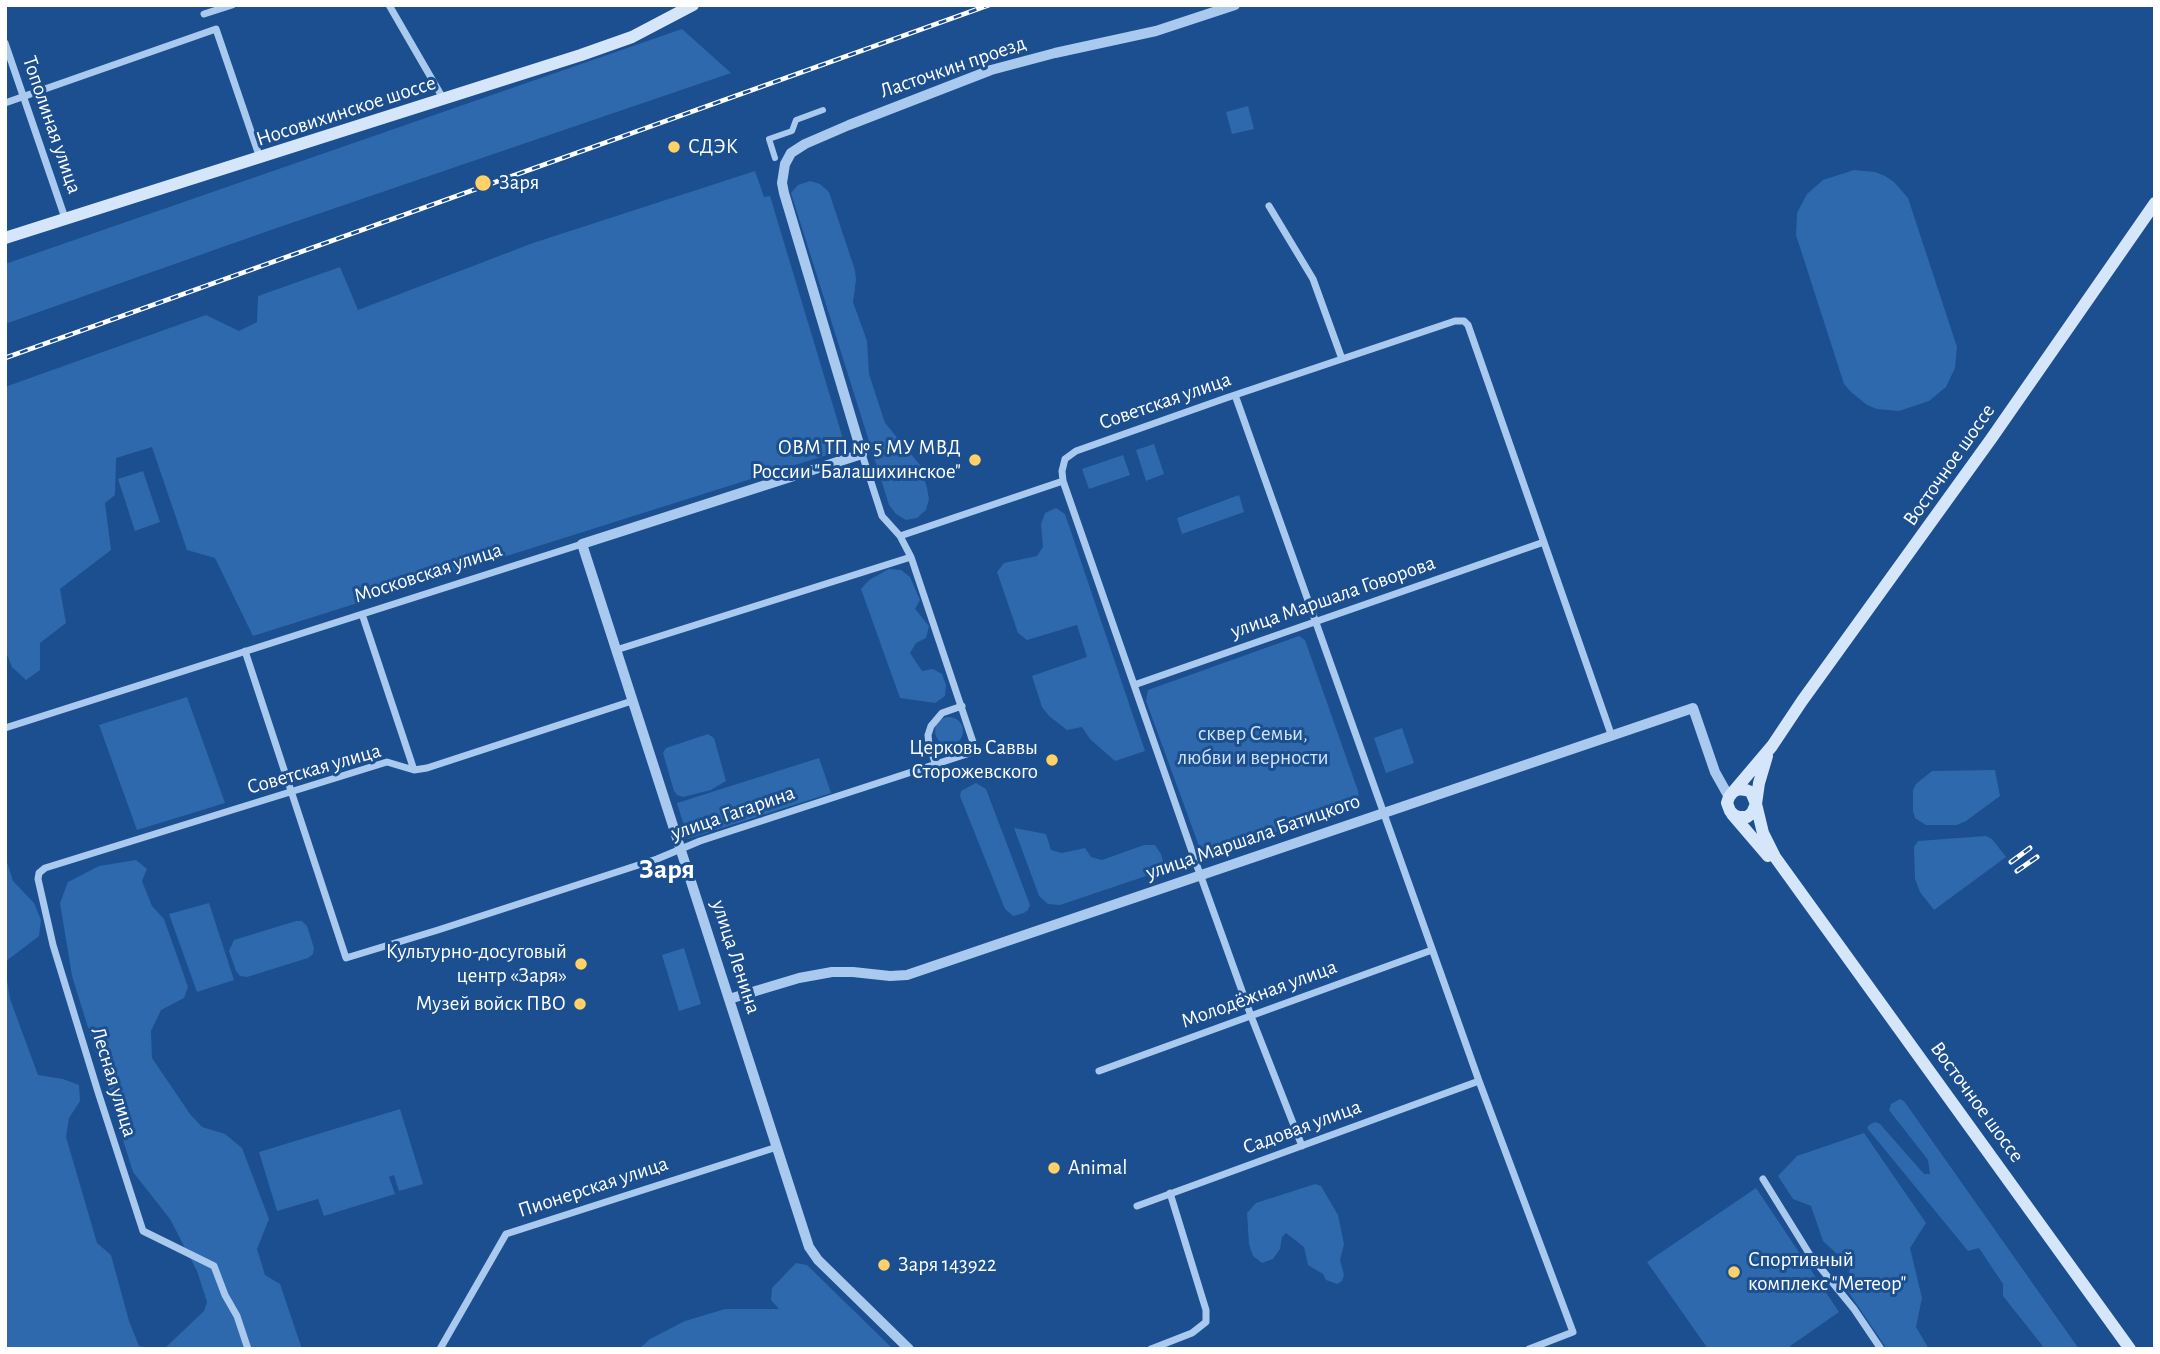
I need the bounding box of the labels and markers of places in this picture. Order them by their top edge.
place label: СДЭК [688,134,738,160]
marker: СДЭК [666,139,682,155]
place label: Заря [499,170,539,196]
marker: Заря [473,173,493,193]
place label: ОВМ ТП № 5 МУ МВД России "Балашихинское" [751,435,961,485]
marker: ОВМ ТП № 5 МУ МВД России "Балашихинское" [967,452,983,468]
place label: Церковь Саввы Сторожевского [909,735,1038,785]
marker: Церковь Саввы Сторожевского [1044,752,1060,768]
place label: Культурно-досуговый центр «Заря» [386,939,567,989]
marker: Культурно-досуговый центр «Заря» [573,956,589,972]
place label: Музей войск ПВО [415,991,566,1017]
marker: Музей войск ПВО [572,996,588,1012]
place label: Animal [1068,1155,1128,1181]
marker: Animal [1046,1160,1062,1176]
place label: Спортивный комплекс "Метеор" [1748,1247,1906,1297]
place label: Заря 143922 [898,1252,997,1278]
marker: Заря 143922 [876,1257,892,1273]
marker: Спортивный комплекс "Метеор" [1726,1264,1742,1280]

